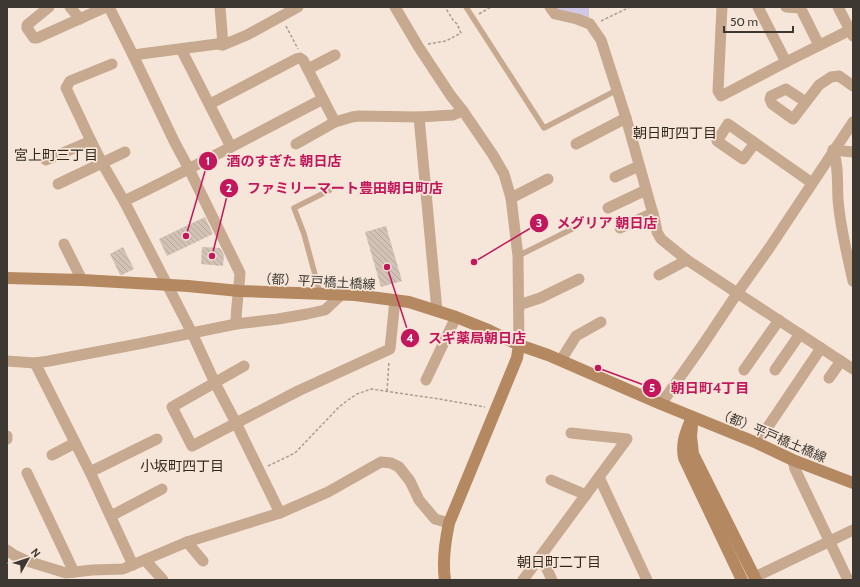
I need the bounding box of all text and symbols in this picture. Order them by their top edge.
scale bar [724,8,793,34]
text: 50 m [730,14,758,29]
district label: 朝日町四丁目 [633,124,717,142]
district label: 宮上町三丁目 [14,146,98,164]
callout: 酒のすぎた 朝日店 [198,148,349,174]
text: 酒のすぎた 朝日店 [226,152,342,170]
text: 1 [206,153,210,168]
callout: ファミリーマート豊田朝日町店 [219,175,451,201]
text: ファミリーマート豊田朝日町店 [247,179,443,197]
text: 2 [226,180,232,195]
callout: メグリア 朝日店 [529,210,666,236]
text: メグリア 朝日店 [556,214,658,232]
text: 3 [536,215,542,230]
street label: （都）平戸橋土橋線 [258,270,376,292]
callout: スギ薬局朝日店 [400,325,534,351]
text: スギ薬局朝日店 [428,329,526,347]
text: 4 [406,330,414,345]
callout: 朝日町4丁目 [642,375,757,401]
text: 朝日町4丁目 [671,379,749,397]
text: 5 [649,380,655,395]
street label: （都）平戸橋土橋線 [715,405,829,465]
district label: 小坂町四丁目 [140,457,224,475]
north arrow [8,539,48,579]
text: N [28,545,44,560]
district label: 朝日町二丁目 [517,553,601,571]

